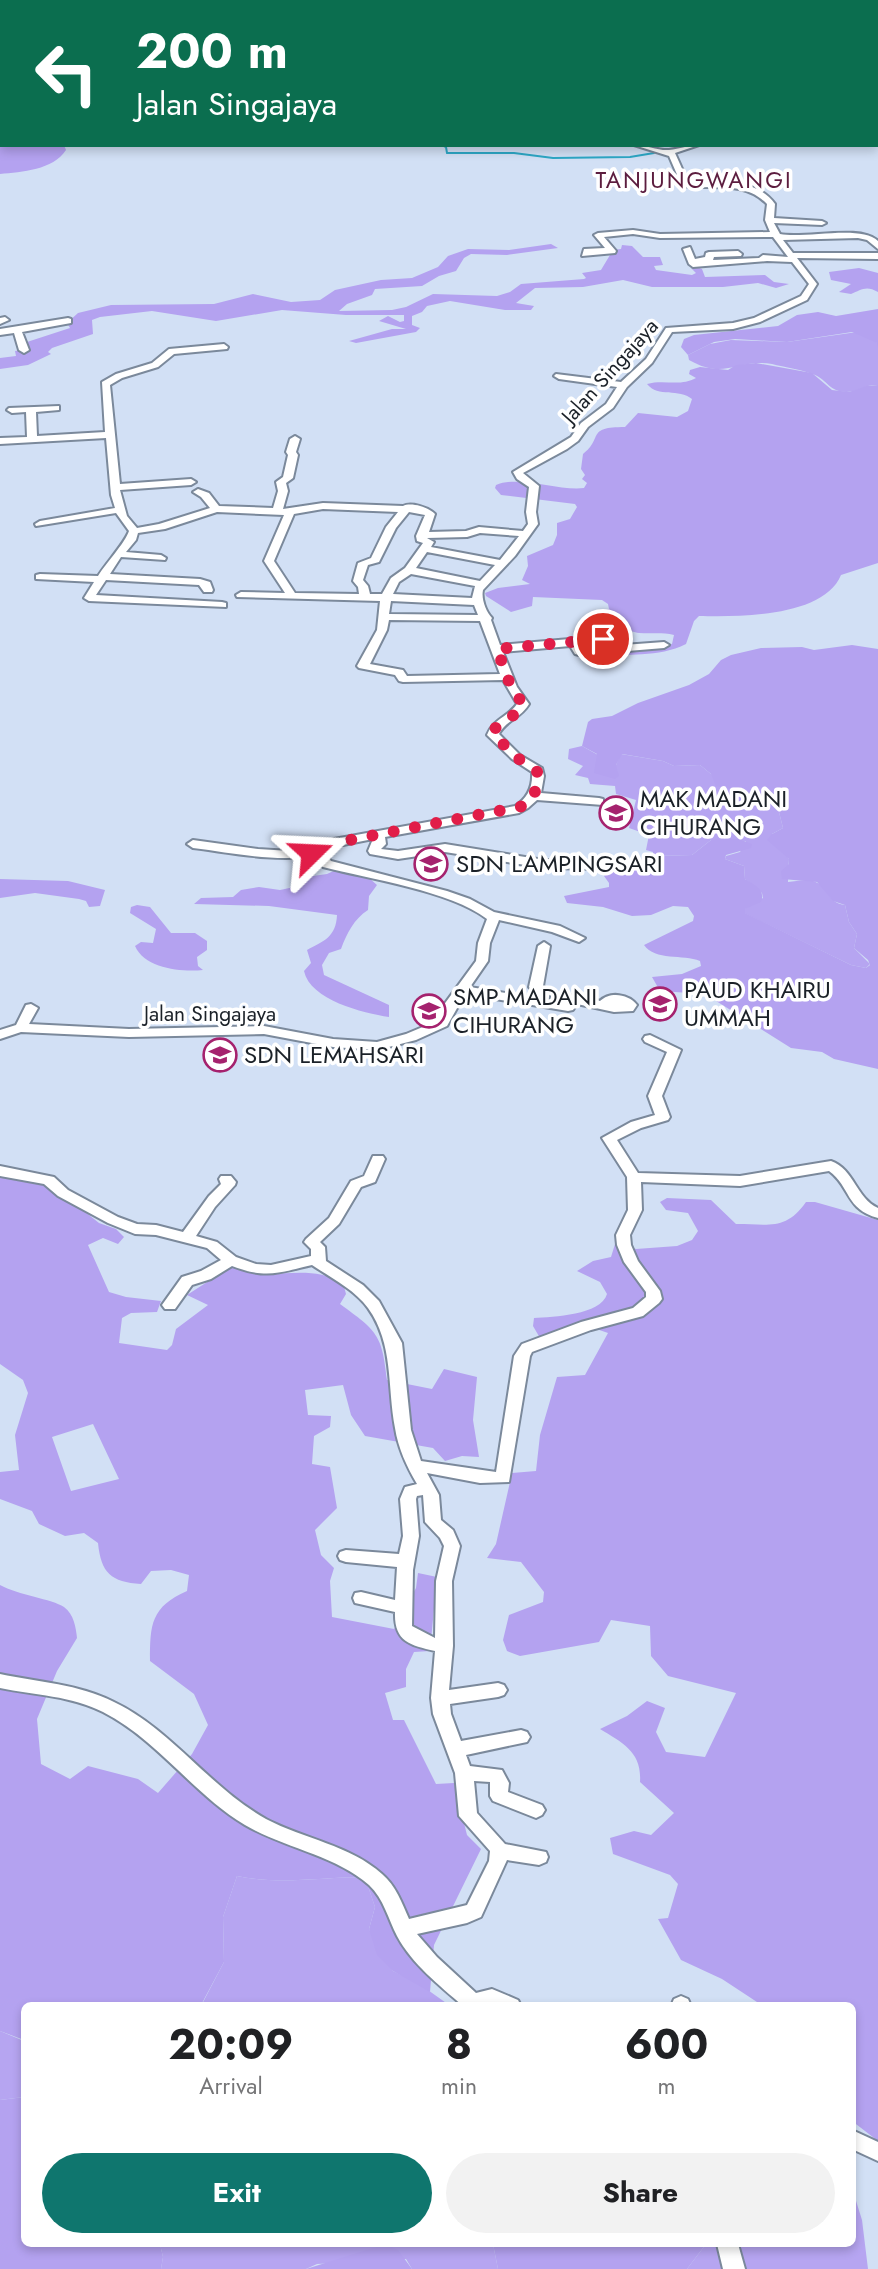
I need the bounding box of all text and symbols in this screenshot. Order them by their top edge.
text: 200 m [136,16,288,86]
icon: left [21,28,112,119]
text: Jalan Singajaya [136,81,337,127]
district label: TANJUNGWANGI [595,163,793,197]
street label: Jalan Singajaya [553,312,665,432]
pin [573,609,633,669]
icon: arrive [584,620,622,658]
place label: MAK MADANI CIHURANG [640,781,787,844]
school or university icon: MAK MADANI CIHURANG [597,794,635,832]
position arrow [274,816,348,890]
school or university icon: SDN LAMPINGSARI [412,845,450,883]
place label: SDN LAMPINGSARI [456,846,663,881]
place label: PAUD KHAIRU UMMAH [684,972,831,1035]
place label: SMP MADANI CIHURANG [453,979,597,1042]
school or university icon: PAUD KHAIRU UMMAH [641,985,679,1023]
school or university icon: SMP MADANI CIHURANG [410,992,448,1030]
street label: Jalan Singajaya [141,999,276,1029]
school or university icon: SDN LEMAHSARI [201,1036,239,1074]
place label: SDN LEMAHSARI [244,1037,424,1072]
text: 20:09 [169,2014,293,2075]
text: 8 [446,2014,472,2075]
text: 600 [625,2014,708,2075]
text: Arrival [199,2069,263,2103]
text: min [441,2069,477,2103]
text: m [658,2069,675,2103]
button: Exit [42,2153,432,2233]
button: Share [446,2153,835,2233]

